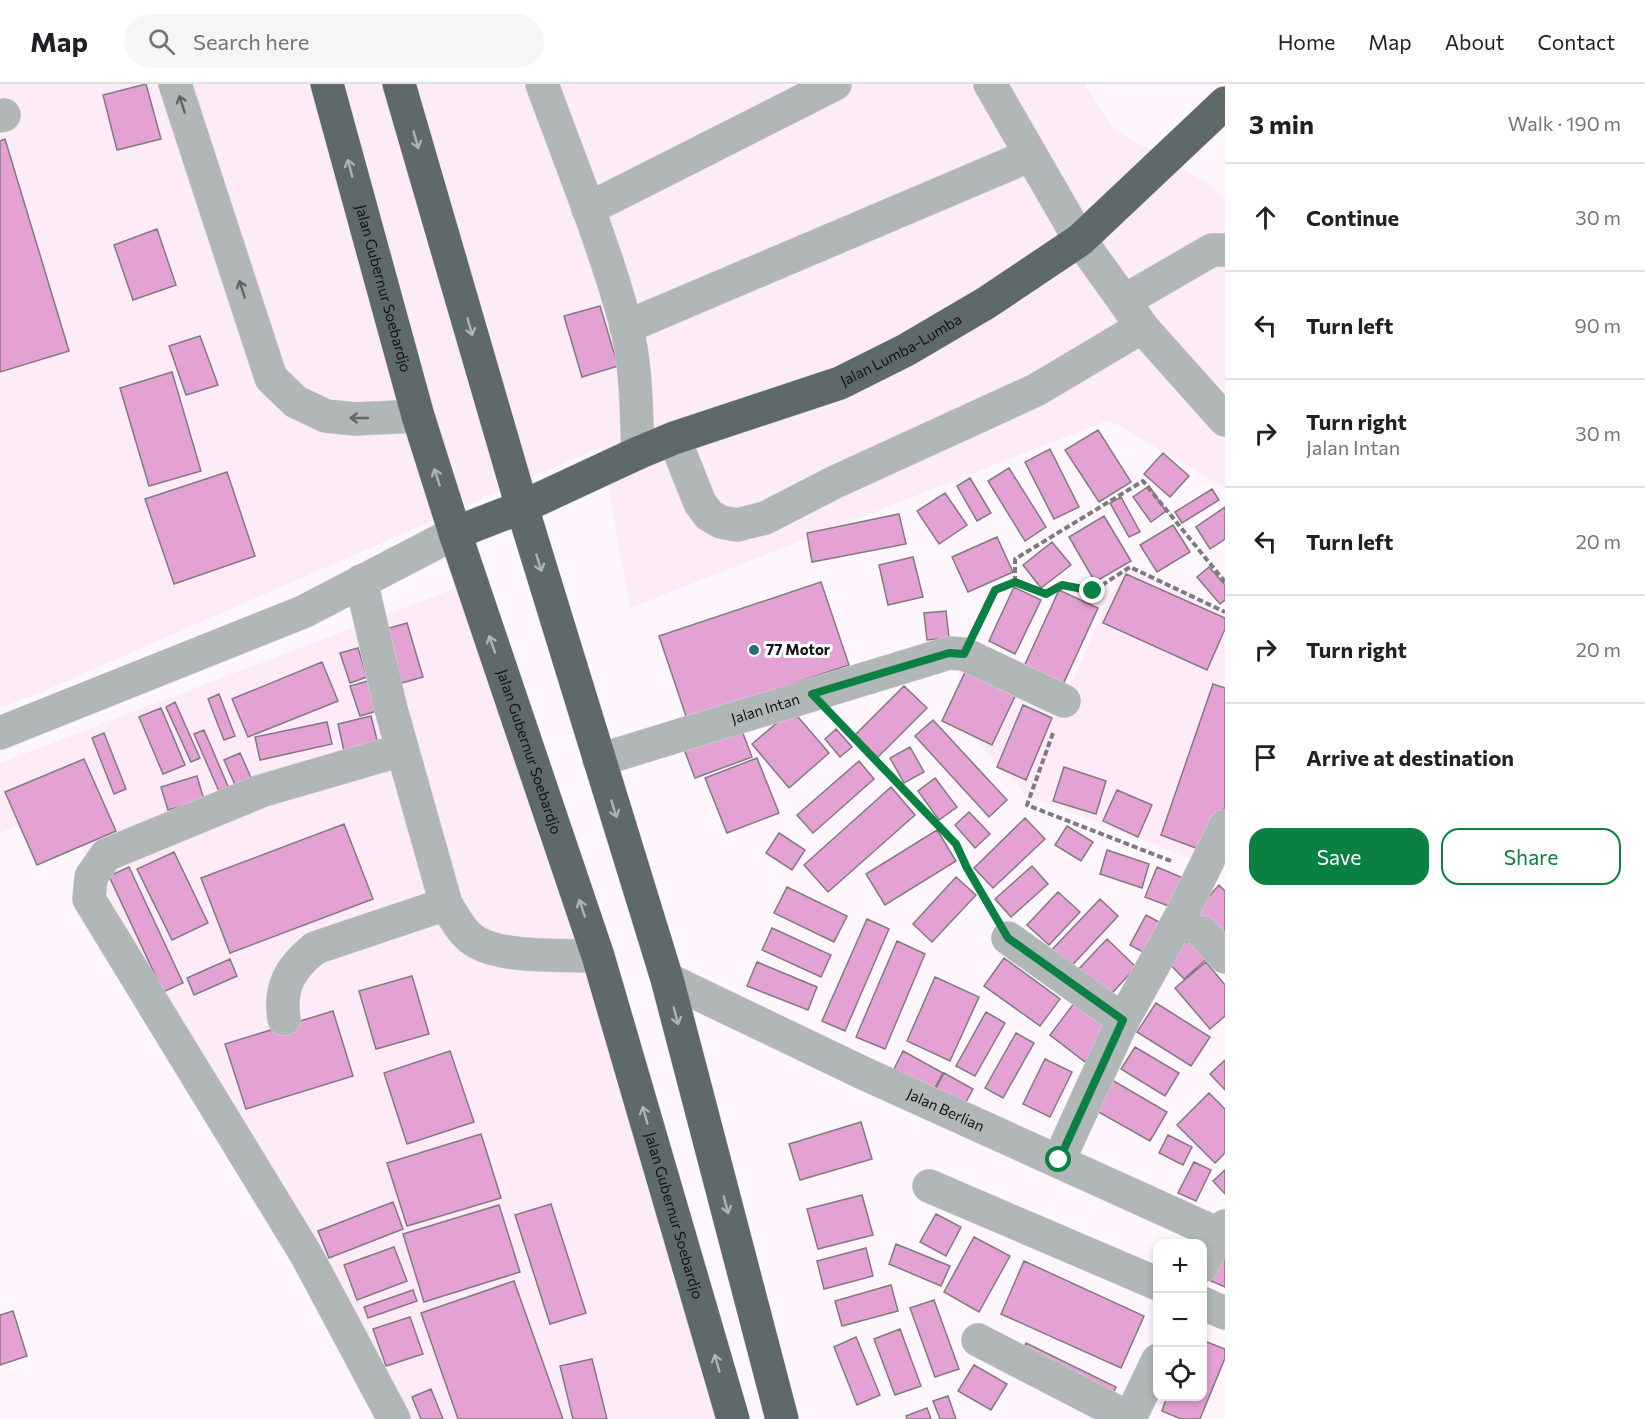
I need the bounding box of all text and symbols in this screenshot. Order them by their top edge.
search box [124,14,544,68]
text: Map [30,24,88,58]
icon: search [145,25,178,58]
text: Search here [193,28,309,55]
text: Home [1278,29,1335,54]
text: Map [1368,29,1412,54]
text: About [1445,29,1504,54]
text: Contact [1537,29,1615,54]
one-way arrow [175,95,186,114]
text: 3 min [1249,108,1314,139]
text: Walk · 190 m [1508,111,1621,135]
one-way arrow [411,130,422,149]
one-way arrow [344,159,355,178]
icon: ahead [1249,201,1282,234]
street label: Jalan Gubernur Soebardjo [352,202,416,374]
text: Continue [1306,204,1399,231]
text: 30 m [1575,205,1621,229]
one-way arrow [235,280,246,299]
street label: Jalan Lumba-Lumba [837,309,965,389]
icon: left [1249,309,1282,342]
text: Turn left [1306,312,1393,339]
text: 90 m [1575,313,1621,337]
one-way arrow [465,318,476,337]
text: Turn right [1306,408,1407,435]
one-way arrow [350,412,370,424]
icon: right [1249,417,1282,450]
text: 30 m [1575,421,1621,445]
text: Jalan Intan [1306,435,1400,459]
one-way arrow [431,468,442,487]
icon: left [1249,525,1282,558]
text: Turn left [1306,528,1393,555]
text: 20 m [1576,529,1621,553]
one-way arrow [534,553,545,572]
route end [1079,577,1105,603]
icon: right [1249,633,1282,666]
one-way arrow [486,635,497,654]
text: Turn right [1306,636,1407,663]
text: 20 m [1576,637,1621,661]
place label: 77 Motor [766,640,830,658]
marker: 77 Motor [747,643,761,657]
street label: Jalan Gubernur Soebardjo [494,667,566,836]
street label: Jalan Intan [729,689,802,727]
icon: arrive [1249,741,1282,774]
text: Arrive at destination [1306,744,1514,771]
one-way arrow [609,800,620,819]
button: Save [1249,828,1429,885]
button: Share [1441,828,1621,885]
one-way arrow [576,899,587,918]
one-way arrow [671,1006,683,1025]
street label: Jalan Berlian [904,1084,988,1135]
one-way arrow [638,1106,650,1125]
street label: Jalan Gubernur Soebardjo [642,1130,708,1301]
route start [1045,1146,1071,1172]
one-way arrow [721,1195,732,1214]
map controls [1153,1239,1207,1401]
button: + [1153,1239,1207,1293]
button: − [1153,1293,1207,1347]
button: locate [1153,1347,1207,1401]
one-way arrow [711,1354,722,1373]

